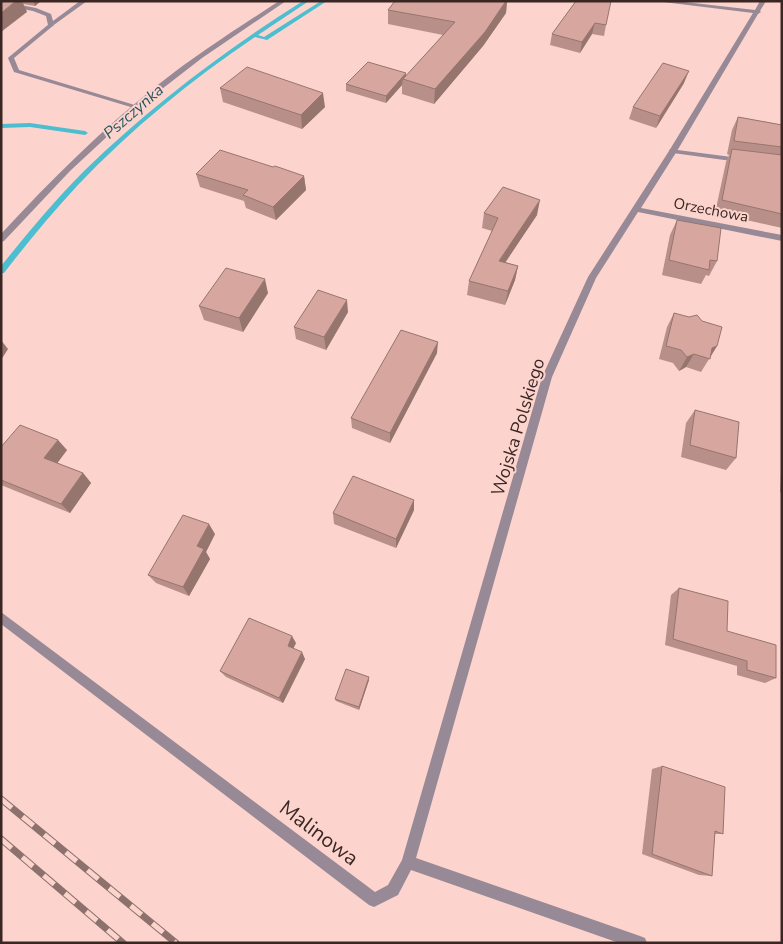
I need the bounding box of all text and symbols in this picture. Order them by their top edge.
water label: Pszczynka [99,79,168,144]
street label: Orzechowa [672,193,750,227]
street label: Wojska Polskiego [486,355,550,499]
street label: Malinowa [274,794,364,872]

